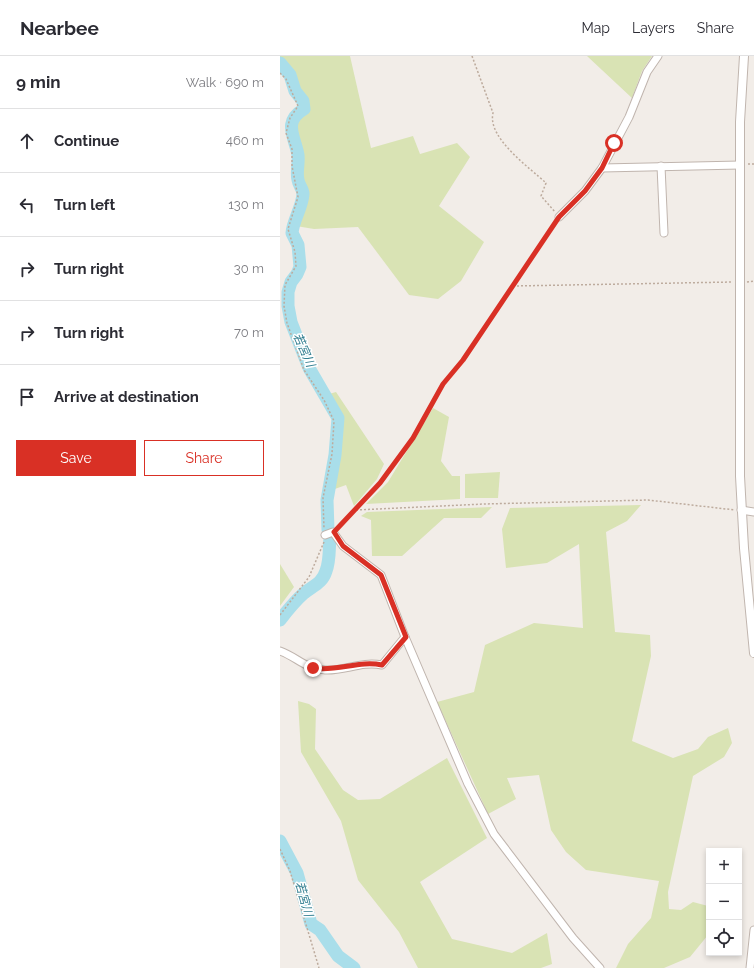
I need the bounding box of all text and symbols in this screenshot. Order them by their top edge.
text: Nearbee [20,17,99,39]
text: Map [582,20,610,36]
text: Layers [632,20,675,36]
text: Share [697,20,734,36]
text: 9 min [16,72,61,92]
text: Walk · 690 m [186,75,264,90]
icon: ahead [16,130,38,152]
text: Continue [54,132,119,150]
text: 460 m [226,133,264,148]
route start [605,134,623,152]
icon: left [16,194,38,216]
text: Turn left [54,196,115,214]
text: 130 m [228,197,264,212]
icon: right [16,258,38,280]
text: Turn right [54,260,124,278]
text: 30 m [234,261,264,276]
icon: right [16,322,38,344]
text: Turn right [54,324,124,342]
text: 70 m [234,325,264,340]
water label: 若宮川 [290,331,319,371]
icon: arrive [16,386,38,408]
text: Arrive at destination [54,388,199,406]
button: Save [16,440,136,476]
button: Share [144,440,264,476]
route end [304,659,322,677]
map controls [706,848,742,956]
button: + [706,848,742,884]
water label: 若宮川 [292,880,316,920]
button: − [706,884,742,920]
button: locate [706,920,742,956]

